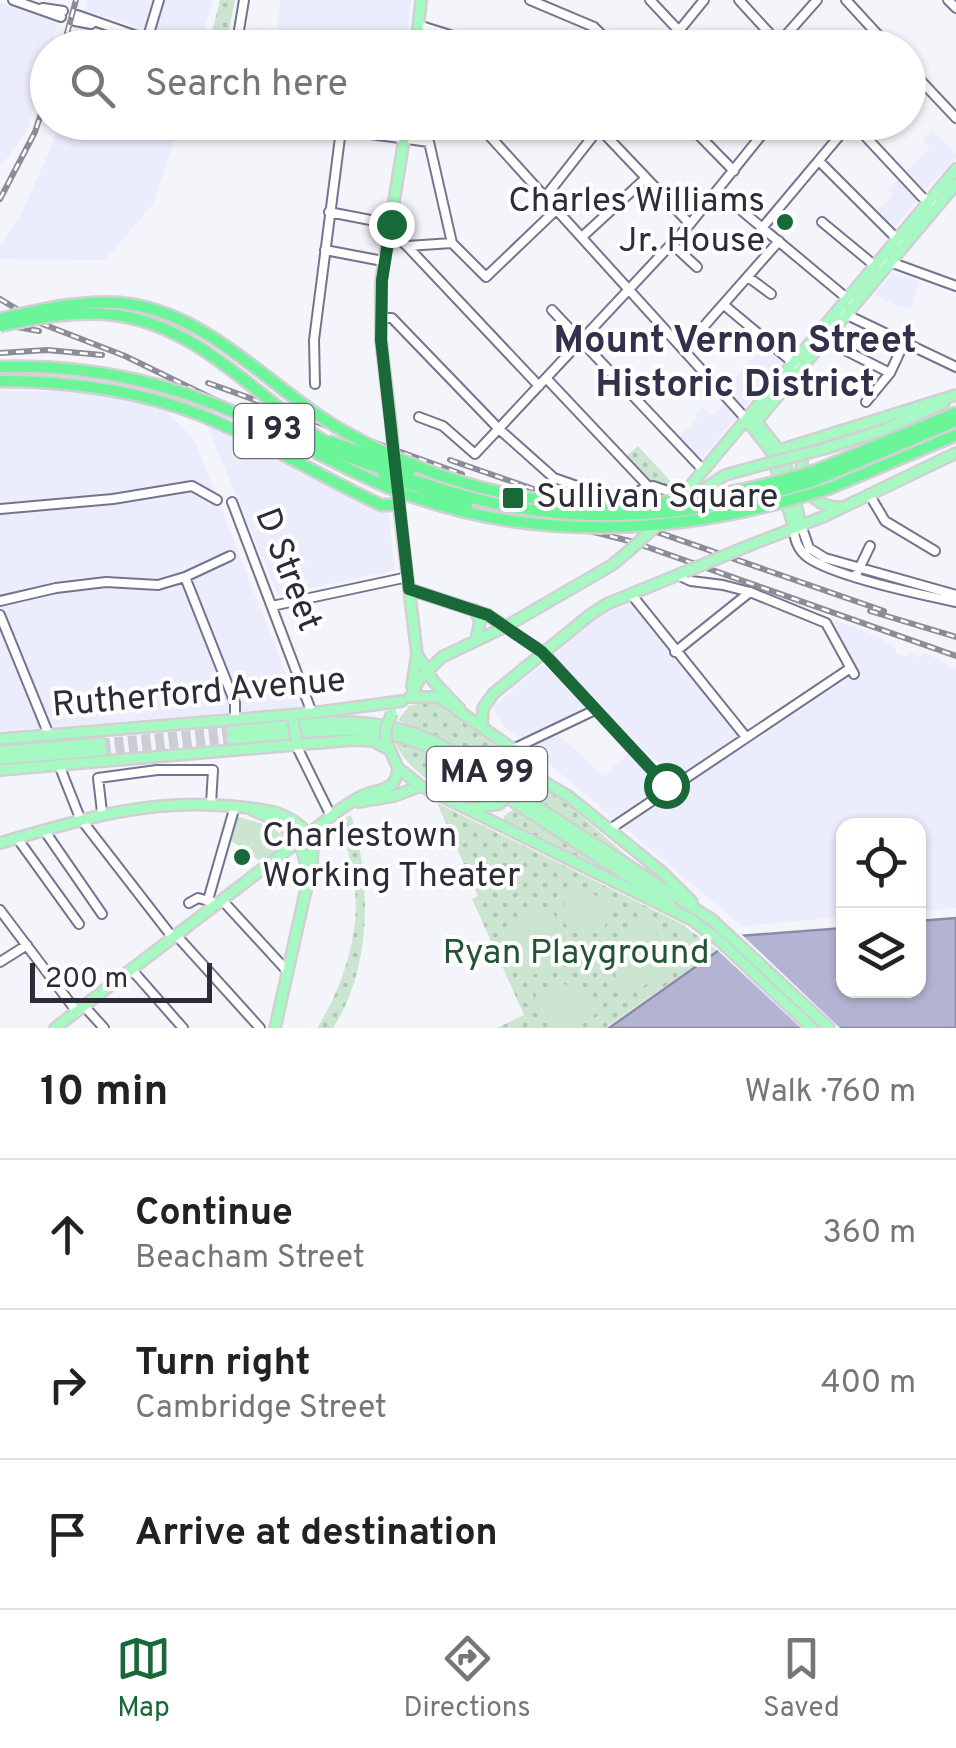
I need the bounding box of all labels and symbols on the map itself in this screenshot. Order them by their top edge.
place label: Charles Williams Jr. House [508,180,765,264]
route end [369,202,415,248]
marker: Charles Williams Jr. House [774,211,796,233]
district label: Mount Vernon Street Historic District [553,318,917,411]
road number: I 93 [234,404,314,458]
place label: Sullivan Square [536,476,778,520]
marker: Sullivan Square [500,485,526,511]
street label: D Street [243,502,331,638]
street label: Rutherford Avenue [50,659,348,729]
road number: MA 99 [427,747,547,801]
route start [644,763,690,809]
place label: Charlestown Working Theater [262,815,521,899]
marker: Charlestown Working Theater [231,846,253,868]
park label: Ryan Playground [442,932,710,976]
scale bar [30,958,212,1003]

